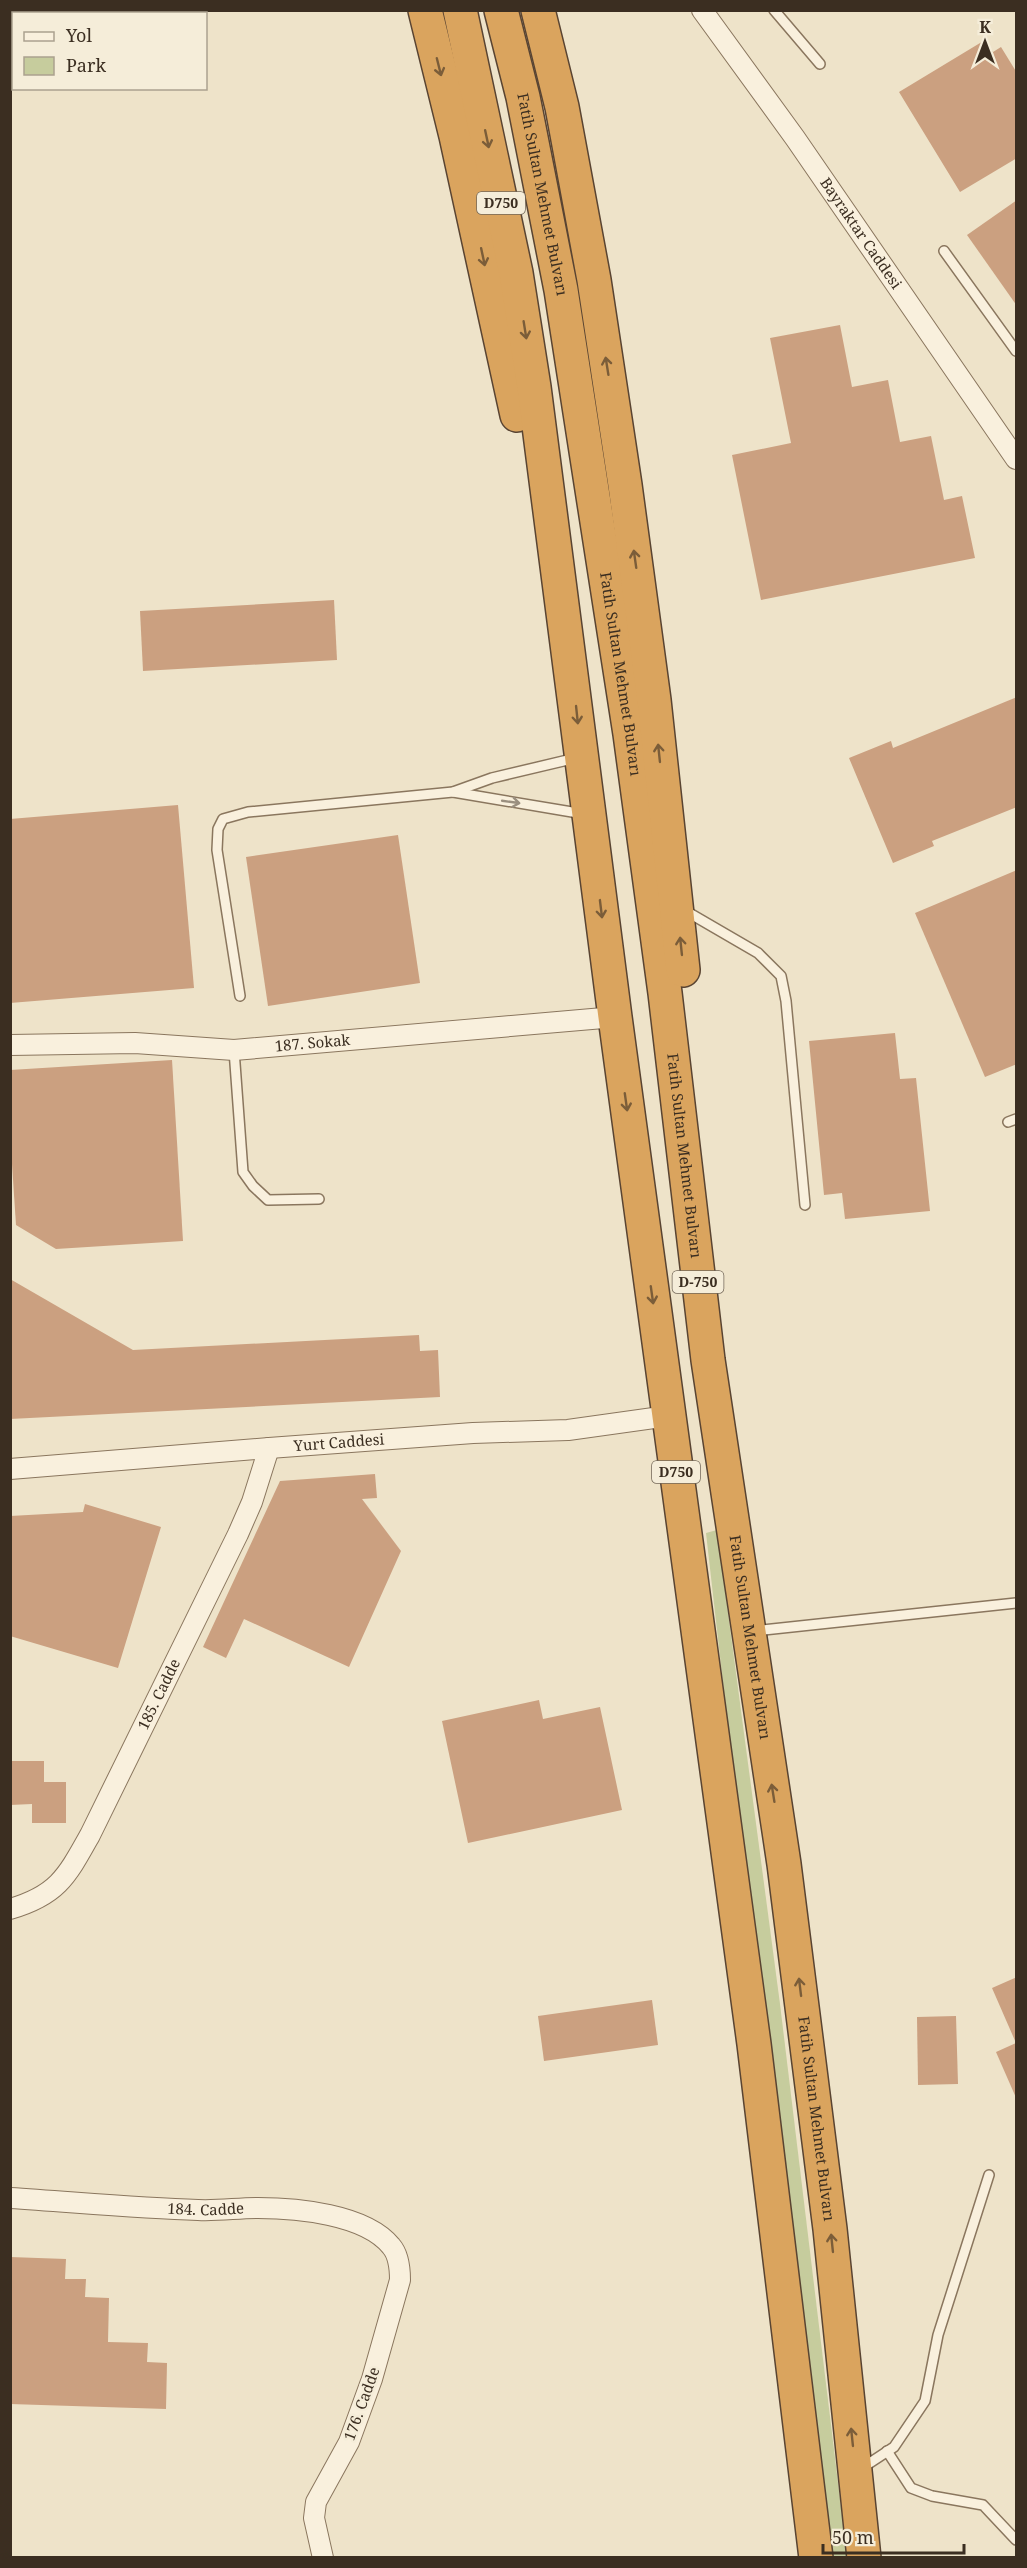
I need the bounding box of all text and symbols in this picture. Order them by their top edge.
legend [12,12,207,90]
north arrow [955,12,1015,72]
text: K [979,16,991,38]
text: Yol [65,23,92,47]
text: Park [66,53,106,77]
one-way arrow [434,57,446,76]
street label: Fatih Sultan Mehmet Bulvarı [513,91,573,297]
one-way arrow [482,129,494,148]
street label: Bayraktar Caddesi [816,173,907,293]
road number: D750 [477,192,525,214]
one-way arrow [478,247,489,266]
one-way arrow [519,320,530,339]
one-way arrow [601,357,612,377]
one-way arrow [629,550,640,570]
street label: Fatih Sultan Mehmet Bulvarı [596,570,647,777]
one-way arrow [572,705,583,725]
one-way arrow [654,743,665,763]
one-way arrow [501,797,520,808]
one-way arrow [596,898,607,918]
one-way arrow [675,937,686,957]
street label: 187. Sokak [274,1029,351,1055]
street label: Fatih Sultan Mehmet Bulvarı [663,1052,707,1259]
one-way arrow [621,1092,632,1112]
road number: D-750 [672,1271,724,1293]
one-way arrow [647,1285,658,1305]
street label: Yurt Caddesi [292,1429,385,1455]
road number: D750 [652,1461,700,1483]
street label: Fatih Sultan Mehmet Bulvarı [726,1534,776,1741]
street label: 185. Cadde [132,1655,184,1733]
one-way arrow [768,1784,779,1804]
one-way arrow [794,1977,805,1997]
street label: Fatih Sultan Mehmet Bulvarı [794,2015,840,2222]
street label: 184. Cadde [167,2197,245,2219]
one-way arrow [826,2233,837,2253]
street label: 176. Cadde [339,2364,384,2443]
one-way arrow [846,2427,857,2447]
scale bar [823,2517,964,2555]
text: 50 m [832,2525,874,2549]

